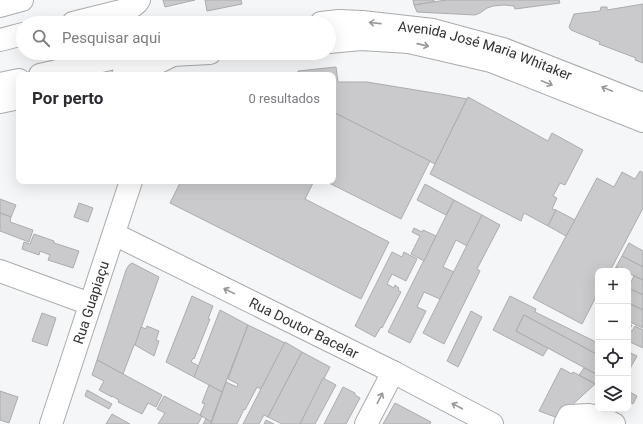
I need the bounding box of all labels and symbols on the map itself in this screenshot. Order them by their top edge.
street label: Avenida José Maria Whitaker [397,18,574,83]
one-way arrow [369,20,382,27]
one-way arrow [417,42,430,49]
one-way arrow [541,80,553,88]
one-way arrow [601,85,613,93]
street label: Rua Guapiaçu [70,259,112,346]
one-way arrow [223,287,235,294]
street label: Rua Doutor Bacelar [247,294,362,362]
one-way arrow [377,392,384,404]
one-way arrow [451,401,463,409]

